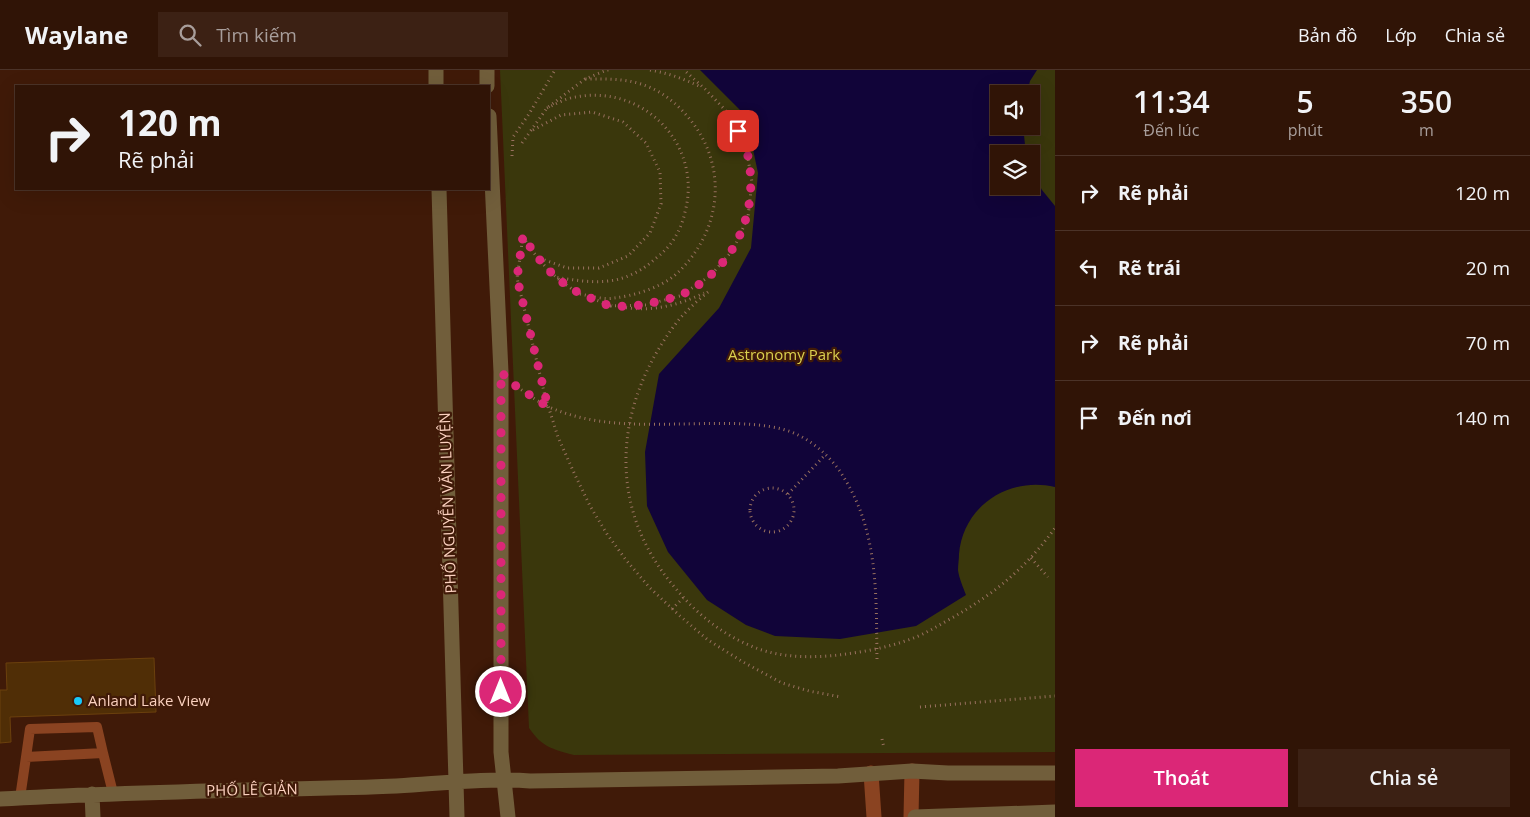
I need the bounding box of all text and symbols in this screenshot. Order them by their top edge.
search box [158,12,508,57]
text: Waylane [25,18,128,51]
icon: search [176,21,204,49]
text: Tìm kiếm [216,22,297,48]
text: Bản đồ [1298,23,1357,47]
text: Lớp [1385,23,1417,47]
text: Chia sẻ [1445,23,1505,47]
text: 11:34 [1133,81,1210,122]
text: 5 [1297,81,1314,122]
text: 350 [1401,81,1452,122]
map controls [990,85,1040,195]
button: sound [990,85,1040,135]
text: 120 m [118,99,222,146]
icon: right [35,105,100,170]
pin [717,110,759,152]
icon: arrive [724,117,752,145]
text: Đến lúc [1143,119,1199,141]
text: phút [1288,119,1323,141]
text: m [1419,119,1434,141]
text: Rẽ phải [118,144,194,174]
button: layers [990,145,1040,195]
icon: right [1075,179,1103,207]
text: Rẽ phải [1118,180,1189,206]
text: 120 m [1455,180,1510,206]
icon: left [1075,254,1103,282]
text: Rẽ trái [1118,255,1181,281]
text: 20 m [1466,255,1510,281]
icon: right [1075,329,1103,357]
text: Rẽ phải [1118,330,1189,356]
text: 70 m [1466,330,1510,356]
park label: Astronomy Park [728,344,840,364]
icon: arrive [1075,404,1103,432]
text: Đến nơi [1118,405,1192,431]
text: 140 m [1455,405,1510,431]
street label: PHỐ NGUYỄN VĂN LUYỆN [434,412,460,594]
position arrow [474,665,526,717]
place label: Anland Lake View [88,690,211,710]
marker: Anland Lake View [72,695,84,707]
button: Thoát [1075,749,1288,807]
button: Chia sẻ [1298,749,1510,807]
street label: PHỐ LÊ GIẢN [206,778,298,800]

